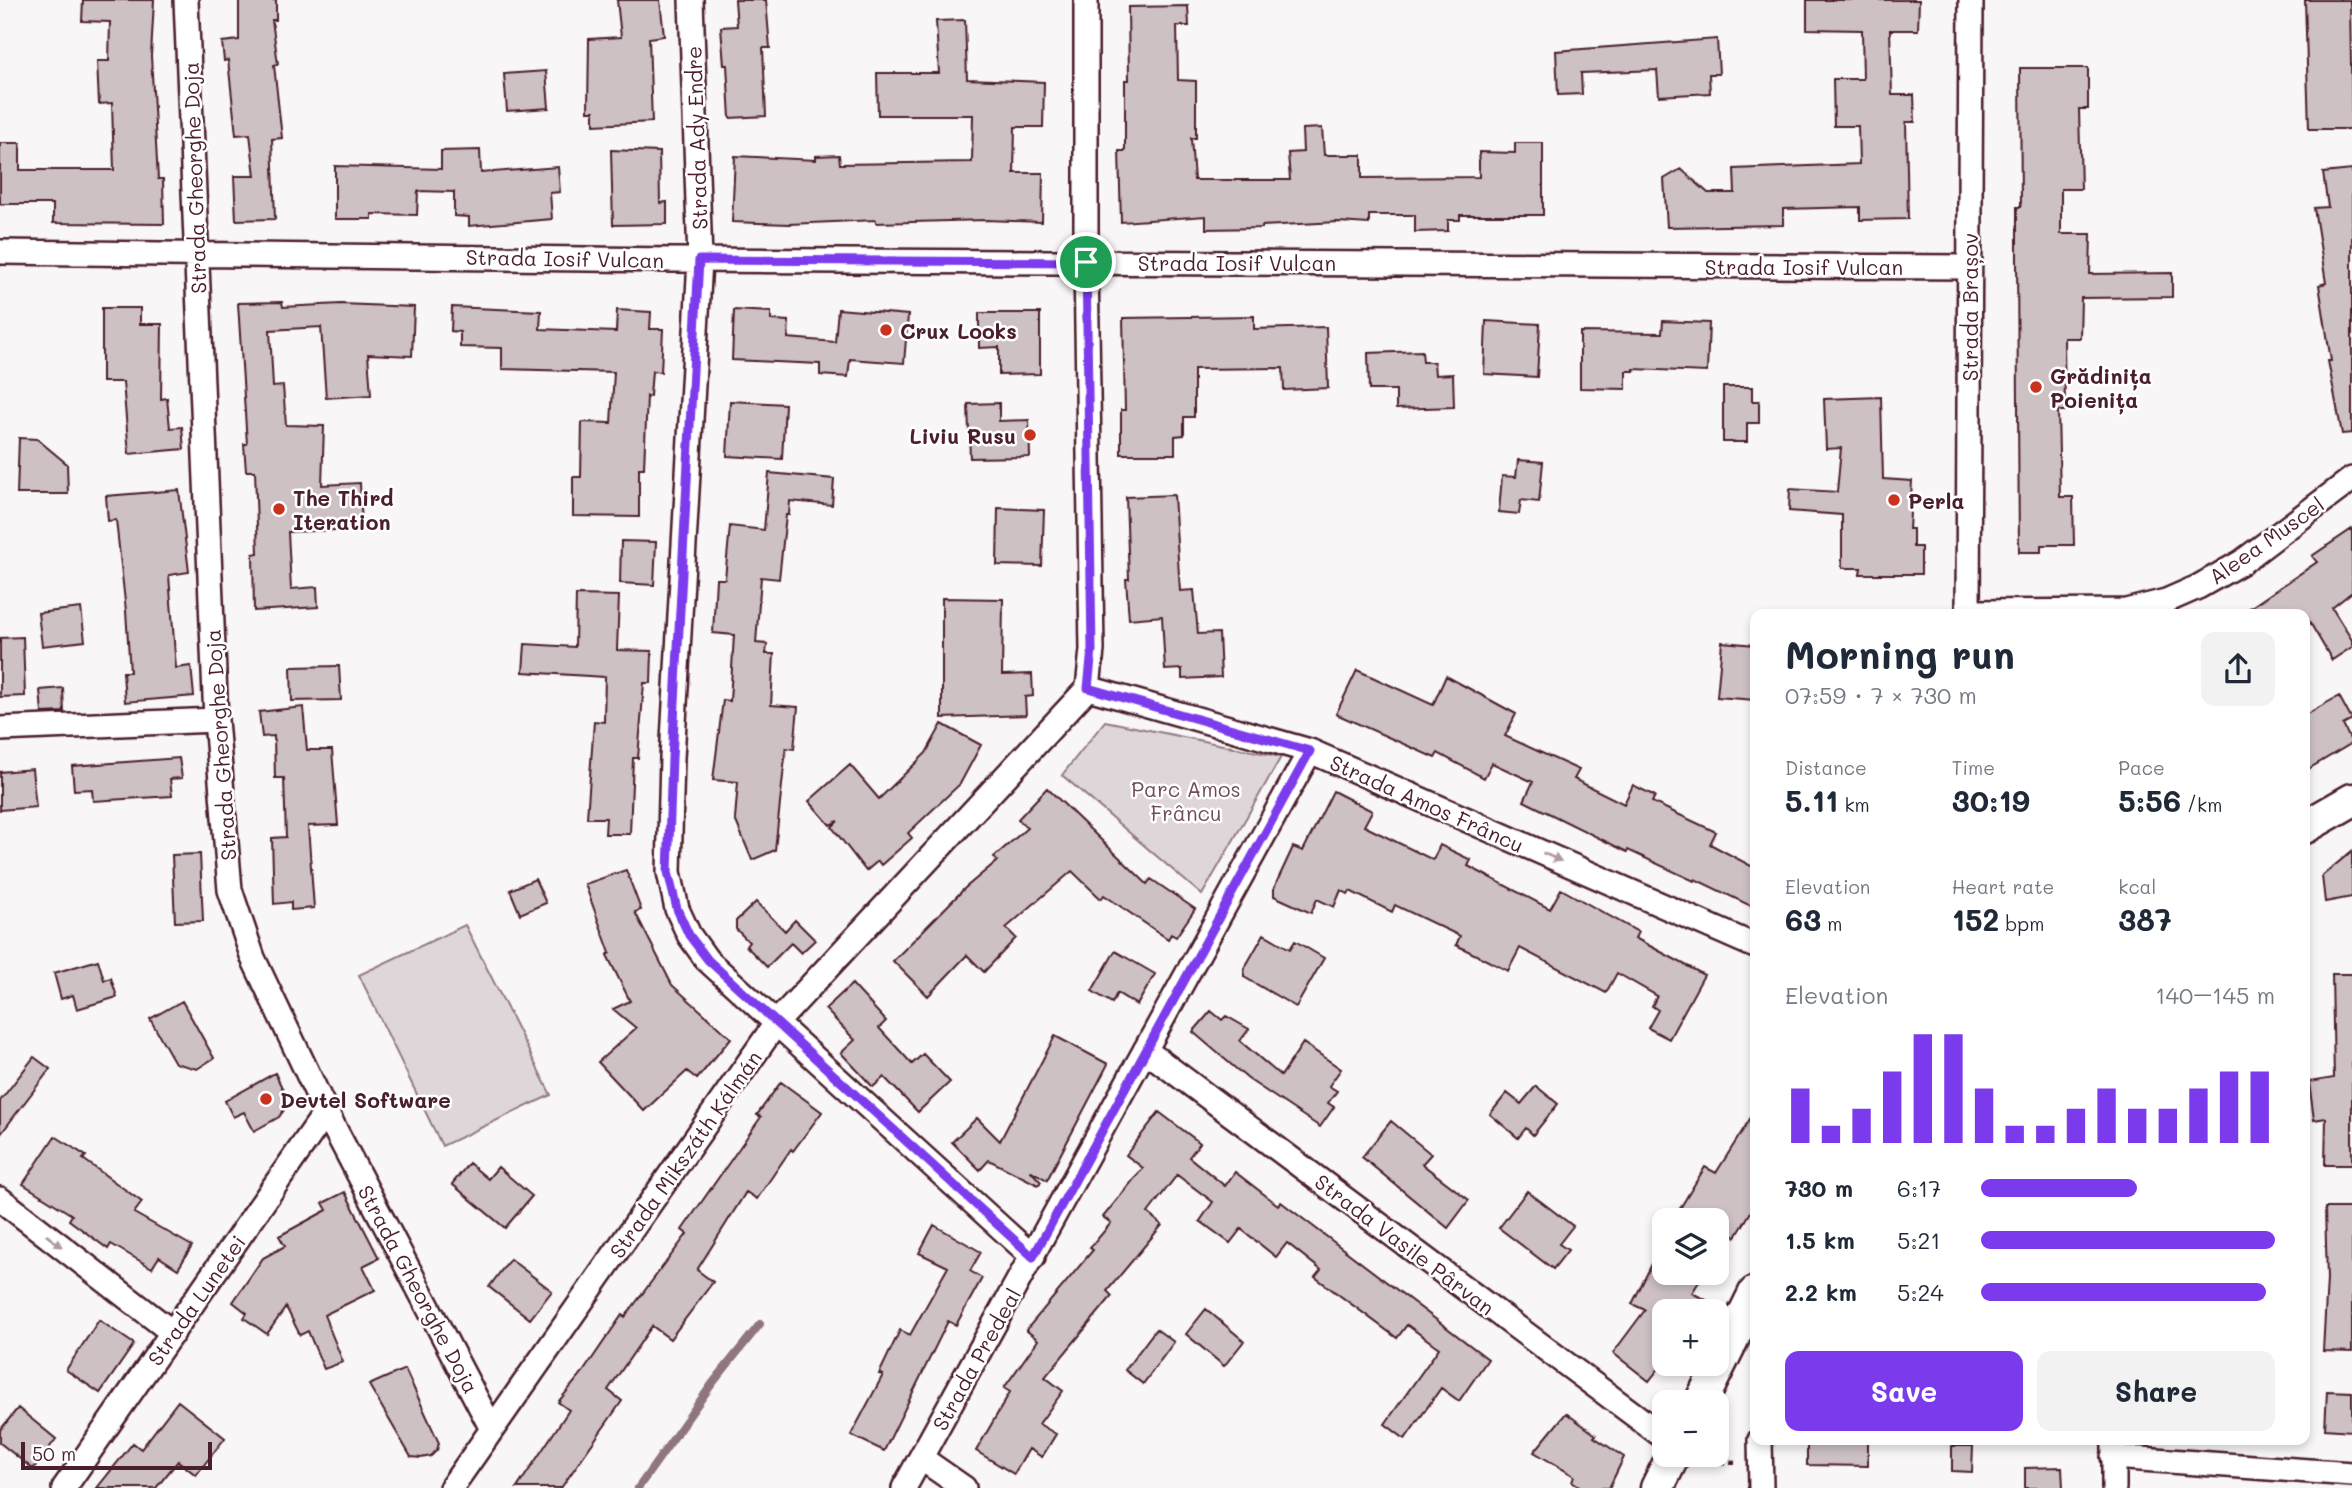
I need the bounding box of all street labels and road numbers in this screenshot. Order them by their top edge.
street label: Strada Ady Endre [679,46,713,230]
street label: Strada Gheorghe Doja [176,62,212,294]
street label: Strada Brașov [1956,233,1984,381]
street label: Strada Iosif Vulcan [466,243,664,273]
street label: Strada Iosif Vulcan [1138,249,1336,276]
street label: Strada Iosif Vulcan [1705,253,1903,280]
street label: Aleea Muscel [2203,490,2329,590]
street label: Strada Gheorghe Doja [198,628,242,862]
street label: Strada Amos Frâncu [1326,748,1528,858]
street label: Strada Mikszáth Kálmán [603,1045,767,1263]
street label: Strada Vasile Pârvan [1310,1168,1500,1320]
street label: Strada Gheorghe Doja [353,1180,485,1398]
street label: Strada Lunetei [141,1229,251,1371]
street label: Strada Predeal [926,1283,1026,1435]

